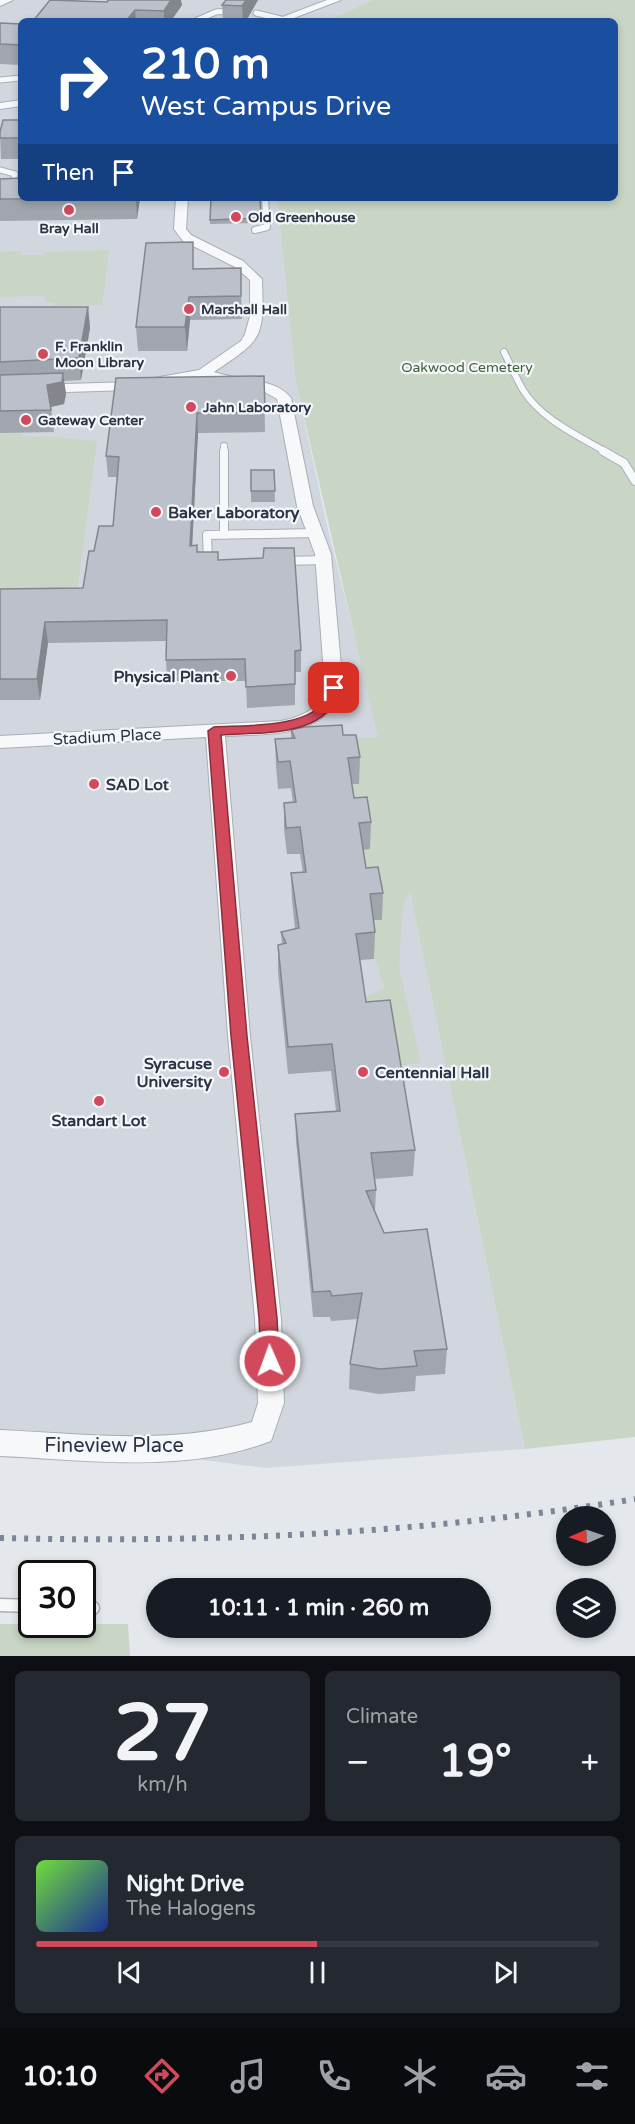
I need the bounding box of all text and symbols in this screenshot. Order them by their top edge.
text: 210 m [141,39,270,90]
icon: right [42,42,120,120]
text: West Campus Drive [141,90,391,123]
icon: arrive [107,156,140,189]
text: Then [42,160,95,186]
marker: Bray Hall [62,203,76,217]
place label: Old Greenhouse [248,209,356,226]
marker: Old Greenhouse [229,210,243,224]
place label: Bray Hall [39,220,99,237]
place label: Marshall Hall [201,301,287,318]
marker: Marshall Hall [182,302,196,316]
place label: F. Franklin Moon Library [55,338,144,371]
marker: F. Franklin Moon Library [36,347,50,361]
park label: Oakwood Cemetery [401,359,533,376]
place label: Jahn Laboratory [202,399,312,416]
marker: Jahn Laboratory [184,400,198,414]
place label: Gateway Center [38,412,144,429]
marker: Gateway Center [19,413,33,427]
place label: Baker Laboratory [168,503,300,523]
marker: Baker Laboratory [149,505,163,519]
pin [308,662,359,713]
place label: Physical Plant [114,667,220,687]
marker: Physical Plant [224,669,238,683]
icon: arrive [317,671,350,704]
street label: Stadium Place [52,724,162,750]
place label: SAD Lot [106,775,170,795]
marker: SAD Lot [87,777,101,791]
place label: Syracuse University [137,1054,212,1092]
place label: Centennial Hall [375,1063,489,1083]
marker: Syracuse University [217,1065,231,1079]
marker: Centennial Hall [356,1065,370,1079]
marker: Standart Lot [92,1094,106,1108]
place label: Standart Lot [52,1111,147,1131]
position arrow [238,1329,302,1393]
street label: Fineview Place [44,1434,184,1458]
north arrow [556,1506,616,1566]
map controls [556,1506,616,1638]
speed limit sign: 30 [18,1560,96,1638]
button: layers [556,1578,616,1638]
text: 10:11 · 1 min · 260 m [208,1595,429,1621]
text: 27 [114,1687,211,1781]
text: Climate [346,1705,418,1729]
text: 19° [438,1735,512,1789]
text: − [346,1743,370,1782]
text: + [580,1743,599,1782]
text: km/h [137,1773,188,1797]
text: Night Drive [126,1871,244,1897]
text: The Halogens [126,1897,256,1921]
icon: previous [113,1956,146,1989]
icon: pause [301,1956,334,1989]
icon: next [489,1956,522,1989]
icon: directions [141,2055,183,2097]
icon: music [227,2055,269,2097]
icon: phone [313,2055,355,2097]
icon: climate [399,2055,441,2097]
icon: car [485,2055,527,2097]
icon: filters [571,2055,613,2097]
text: 10:10 [22,2060,97,2093]

